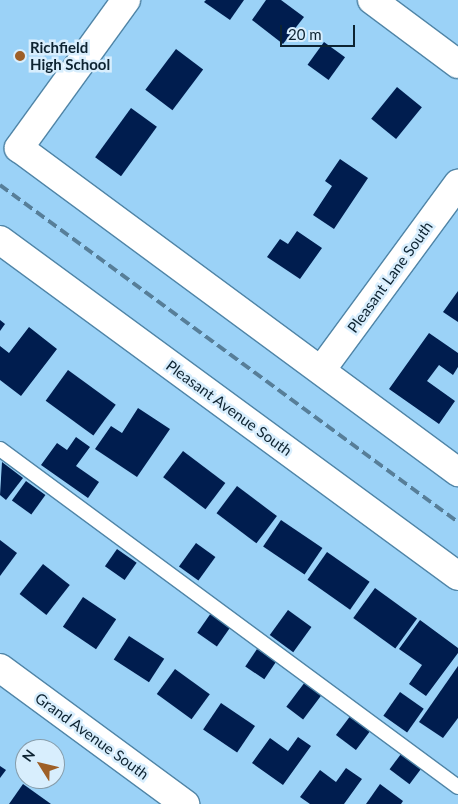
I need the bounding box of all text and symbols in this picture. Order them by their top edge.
scale bar [283,15,358,47]
text: 20 m [288,25,322,43]
place label: Richfield High School [30,38,110,73]
marker: Richfield High School [14,50,26,62]
street label: Pleasant Lane South [344,218,436,336]
street label: Pleasant Avenue South [162,356,296,460]
street label: Grand Avenue South [32,689,152,783]
north arrow [15,739,65,789]
text: N [18,746,38,765]

